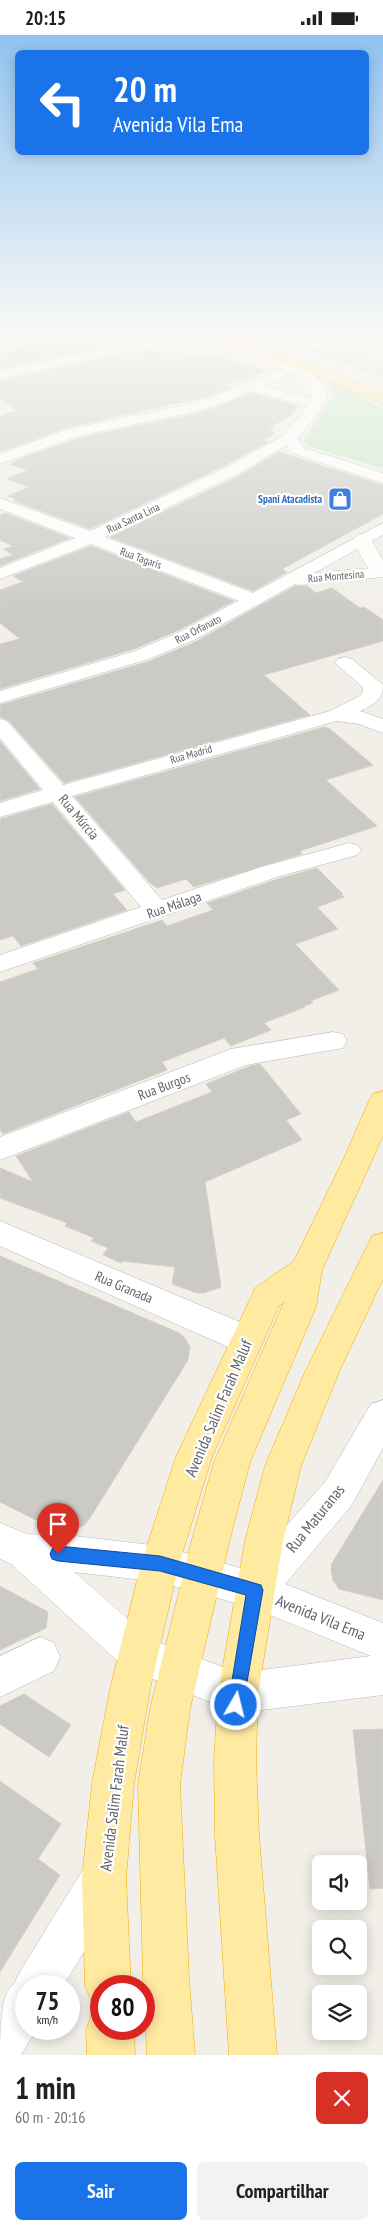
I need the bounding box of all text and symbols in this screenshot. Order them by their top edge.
text: 20:15 [25,6,66,30]
text: 20 m [113,66,177,112]
icon: left [30,70,95,135]
text: Avenida Vila Ema [113,110,243,138]
shop icon: Spani Atacadista [327,486,353,512]
place label: Spani Atacadista [258,492,322,506]
street label: Rua Santa Lina [104,500,162,536]
street label: Rua Tagaris [118,544,164,572]
street label: Rua Montesina [307,567,365,585]
street label: Rua Orfanato [173,611,224,647]
street label: Rua Madrid [168,741,214,767]
street label: Rua Múrcia [55,791,103,843]
street label: Rua Málaga [144,887,204,923]
street label: Rua Burgos [135,1068,193,1104]
street label: Rua Granada [92,1267,156,1307]
street label: Avenida Salim Farah Maluf [180,1336,256,1480]
street label: Rua Maturanas [281,1480,349,1556]
pin [37,1503,79,1554]
icon: arrive [44,1510,72,1538]
street label: Avenida Vila Ema [273,1590,369,1644]
position arrow [209,1678,261,1730]
street label: Avenida Salim Farah Maluf [95,1723,133,1872]
map controls [312,1855,367,2040]
button: sound [312,1855,367,1910]
button: search [312,1920,367,1975]
speed limit sign: 80 [90,1975,155,2040]
text: 75 [36,1985,59,2017]
button: layers [312,1985,367,2040]
text: km/h [37,2012,58,2027]
text: 1 min [15,2068,76,2107]
button: close [316,2072,368,2124]
text: 60 m · 20:16 [15,2107,86,2127]
button: Sair [15,2162,187,2220]
button: Compartilhar [197,2162,368,2220]

